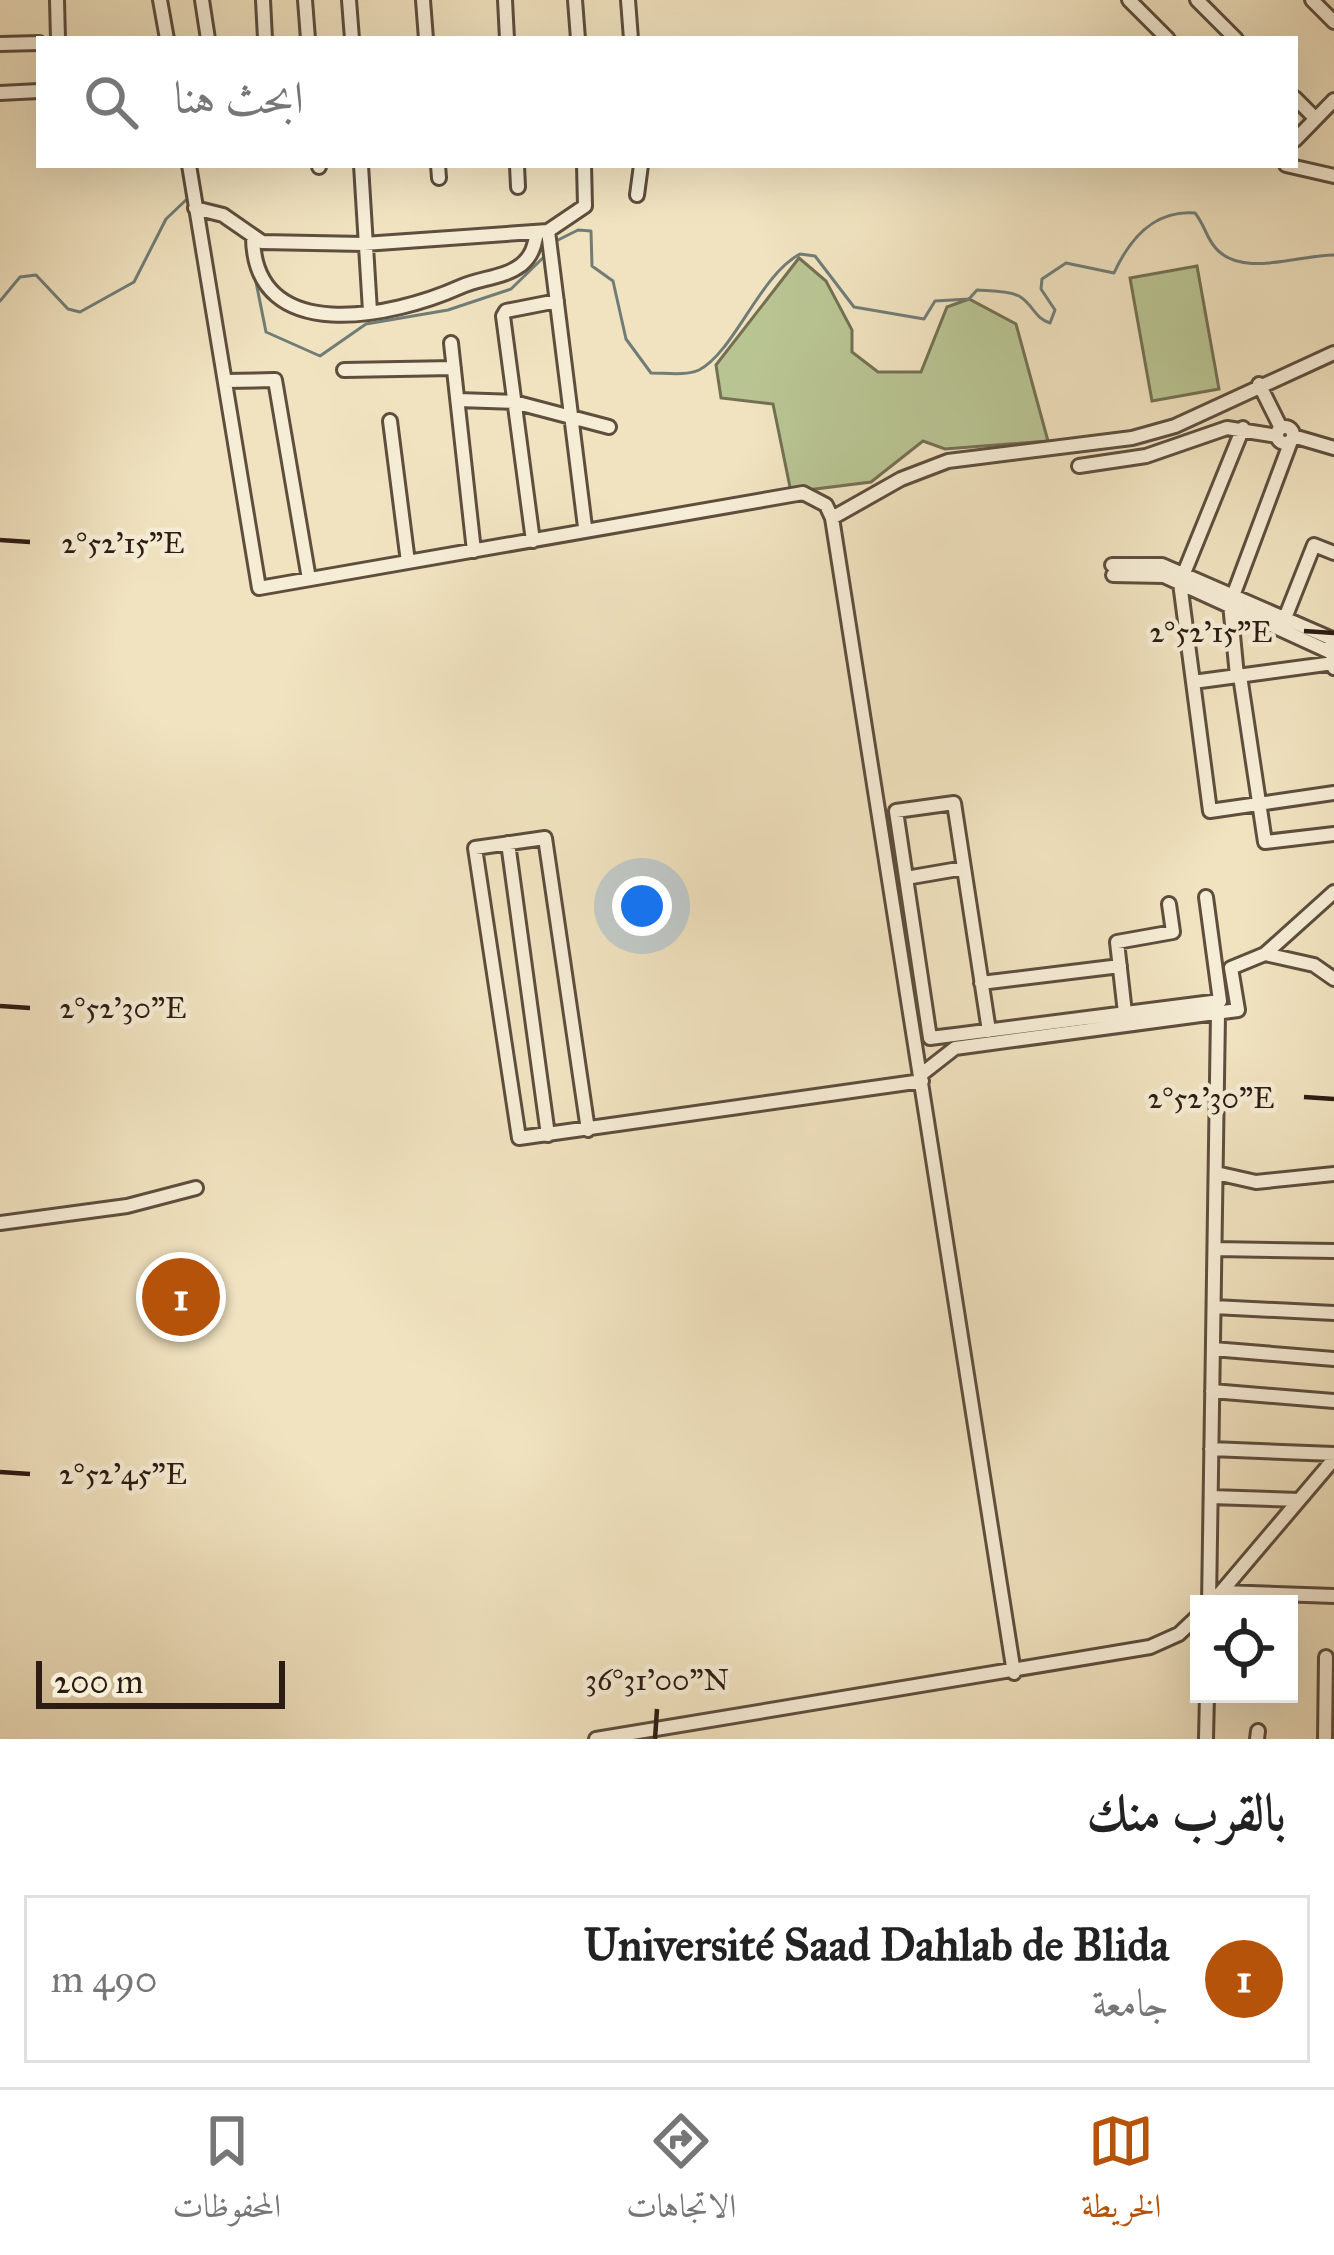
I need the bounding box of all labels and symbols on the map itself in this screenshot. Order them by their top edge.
text: 2°52'15"E [62,525,184,561]
text: 2°52'15"E [1150,614,1272,650]
your location [612,876,672,936]
text: 2°52'30"E [60,990,186,1026]
text: 2°52'30"E [1148,1080,1274,1116]
pin: 1 [142,1252,220,1342]
text: 2°52'45"E [59,1456,187,1492]
scale bar [36,1655,285,1708]
text: 36°31'00"N [585,1662,729,1698]

